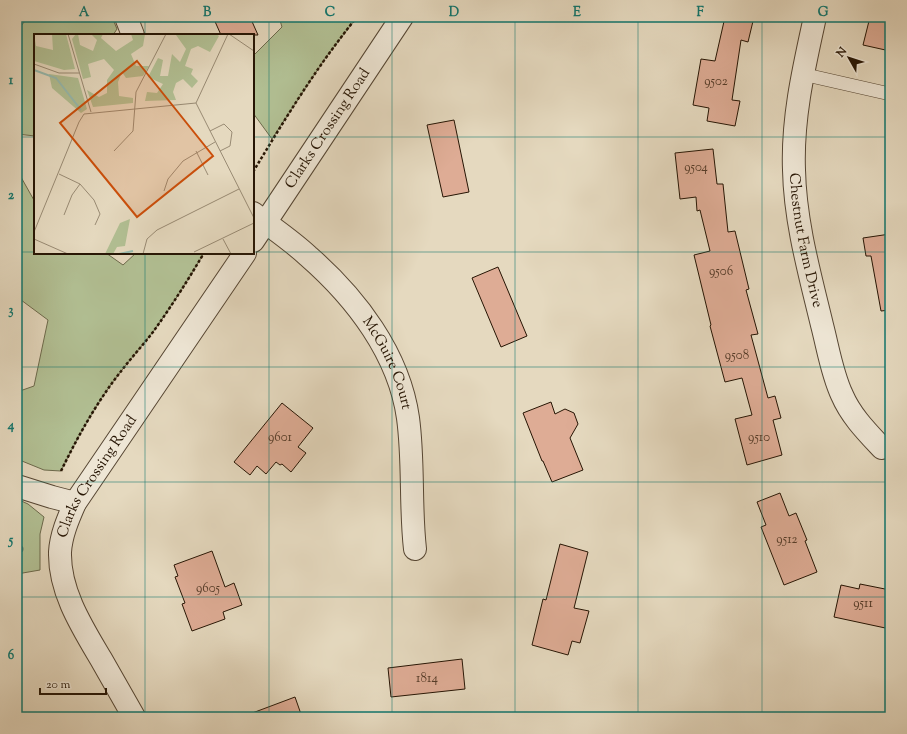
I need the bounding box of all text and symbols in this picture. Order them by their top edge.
text: A [79,4,90,22]
text: B [203,4,212,22]
text: C [325,4,335,22]
text: D [449,4,459,22]
text: E [573,4,581,22]
text: F [696,4,704,22]
text: G [818,4,829,22]
inset map [34,34,254,254]
north arrow [829,38,869,78]
text: N [832,44,851,62]
street label: Clarks Crossing Road [280,64,376,193]
text: 1 [9,72,14,90]
house number: 9502 [704,73,728,91]
house number: 9504 [684,159,708,177]
street label: Chestnut Farm Drive [784,172,828,310]
text: 2 [8,187,15,205]
house number: 9506 [709,263,733,281]
text: 3 [8,302,14,320]
street label: McGuire Court [357,312,417,411]
house number: 9508 [725,347,749,365]
street label: Clarks Crossing Road [52,411,142,540]
text: 4 [7,417,15,435]
house number: 9601 [268,429,293,447]
house number: 9510 [748,429,770,447]
house number: 9512 [776,531,798,549]
text: 5 [8,532,14,550]
house number: 9605 [196,580,221,598]
house number: 9511 [853,595,873,613]
text: 6 [8,647,15,665]
scale bar [40,670,106,696]
house number: 1814 [416,670,438,688]
text: 20 m [46,676,71,694]

